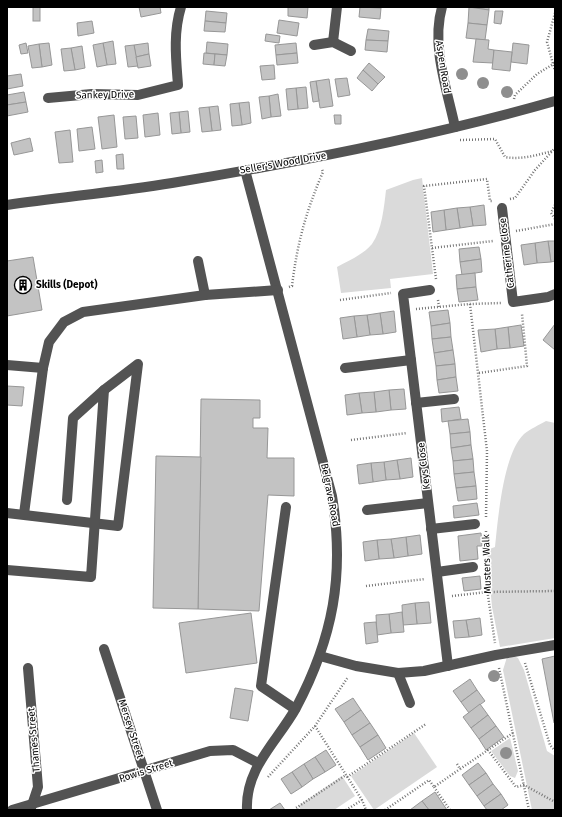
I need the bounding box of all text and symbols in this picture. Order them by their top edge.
street label: Aspen Road [433,40,453,94]
street label: Sankey Drive [76,88,134,102]
street label: Seller's Wood Drive [239,150,327,176]
street label: Catherine Close [497,217,517,289]
building icon: Skills (Depot) [13,275,33,295]
place label: Skills (Depot) [36,278,98,291]
street label: Keys Close [415,442,433,490]
street label: Belgrave Road [318,462,342,528]
street label: Musters Walk [480,533,494,594]
street label: Mersey Street [116,698,146,761]
street label: Thames Street [25,707,43,773]
street label: Powis Street [118,757,175,785]

